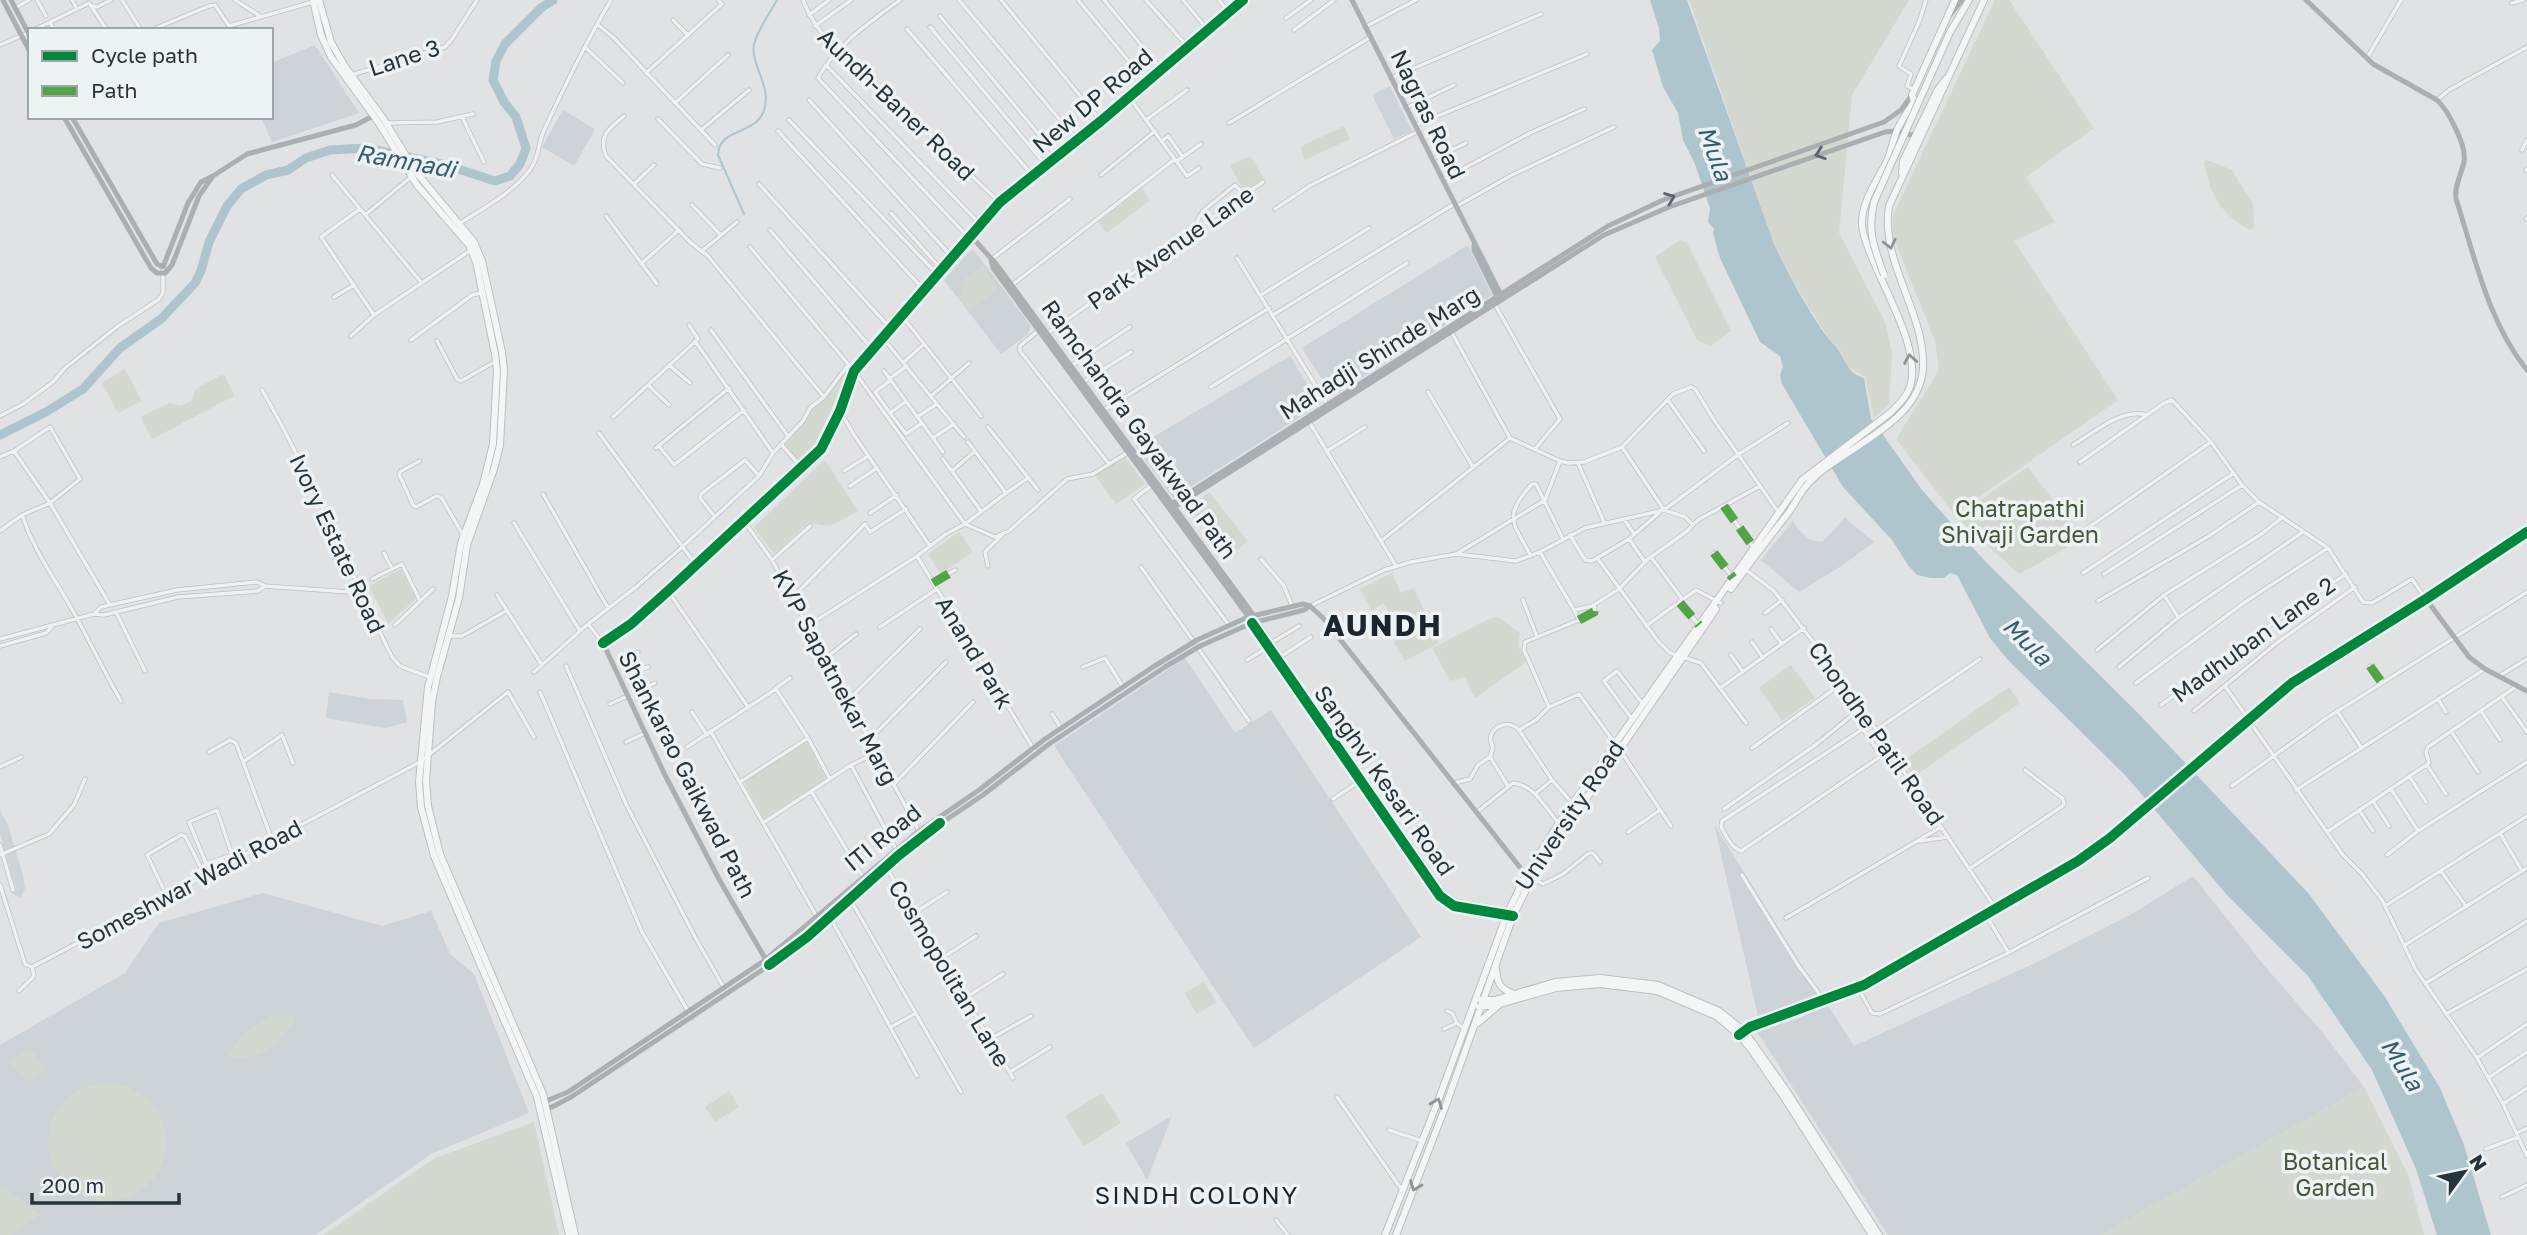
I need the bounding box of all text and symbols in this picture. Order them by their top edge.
street label: Aundh-Baner Road [813,22,981,186]
legend [28,28,273,119]
street label: Lane 3 [365,32,443,82]
text: Cycle path [91,42,198,68]
street label: New DP Road [1026,42,1158,158]
street label: Nagras Road [1386,45,1472,183]
text: Path [91,77,138,103]
water label: Mula [1693,122,1740,186]
water label: Ramnadi [354,137,460,183]
one-way arrow [1814,146,1827,160]
street label: Park Avenue Lane [1082,179,1258,315]
one-way arrow [1664,192,1676,206]
one-way arrow [1882,238,1896,250]
street label: Mahadji Shinde Marg [1274,279,1484,425]
street label: Ramchandra Gayakwad Path [1037,294,1243,564]
one-way arrow [1903,353,1918,365]
street label: Ivory Estate Road [284,449,392,637]
park label: Chatrapathi Shivaji Garden [1941,494,2099,548]
street label: KVP Sapatnekar Marg [767,565,905,789]
street label: Madhuban Lane 2 [2166,570,2340,708]
street label: Anand Park [930,591,1020,713]
district label: AUNDH [1323,607,1443,643]
water label: Mula [1998,611,2059,672]
street label: Chondhe Patil Road [1803,636,1951,830]
street label: Shankarao Gaikwad Path [613,646,763,902]
street label: Sanghvi Kesari Road [1309,680,1461,880]
street label: University Road [1509,735,1629,895]
street label: ITI Road [838,798,926,876]
street label: Someshwar Wadi Road [72,813,306,955]
street label: Cosmopolitan Lane [883,874,1017,1072]
water label: Mula [2376,1032,2431,1097]
one-way arrow [1428,1098,1442,1110]
north arrow [2429,1137,2499,1207]
park label: Botanical Garden [2283,1147,2387,1201]
text: N [2465,1150,2492,1175]
scale bar [32,1162,178,1206]
text: 200 m [42,1172,104,1198]
district label: SINDH COLONY [1095,1180,1299,1209]
one-way arrow [1409,1180,1423,1192]

